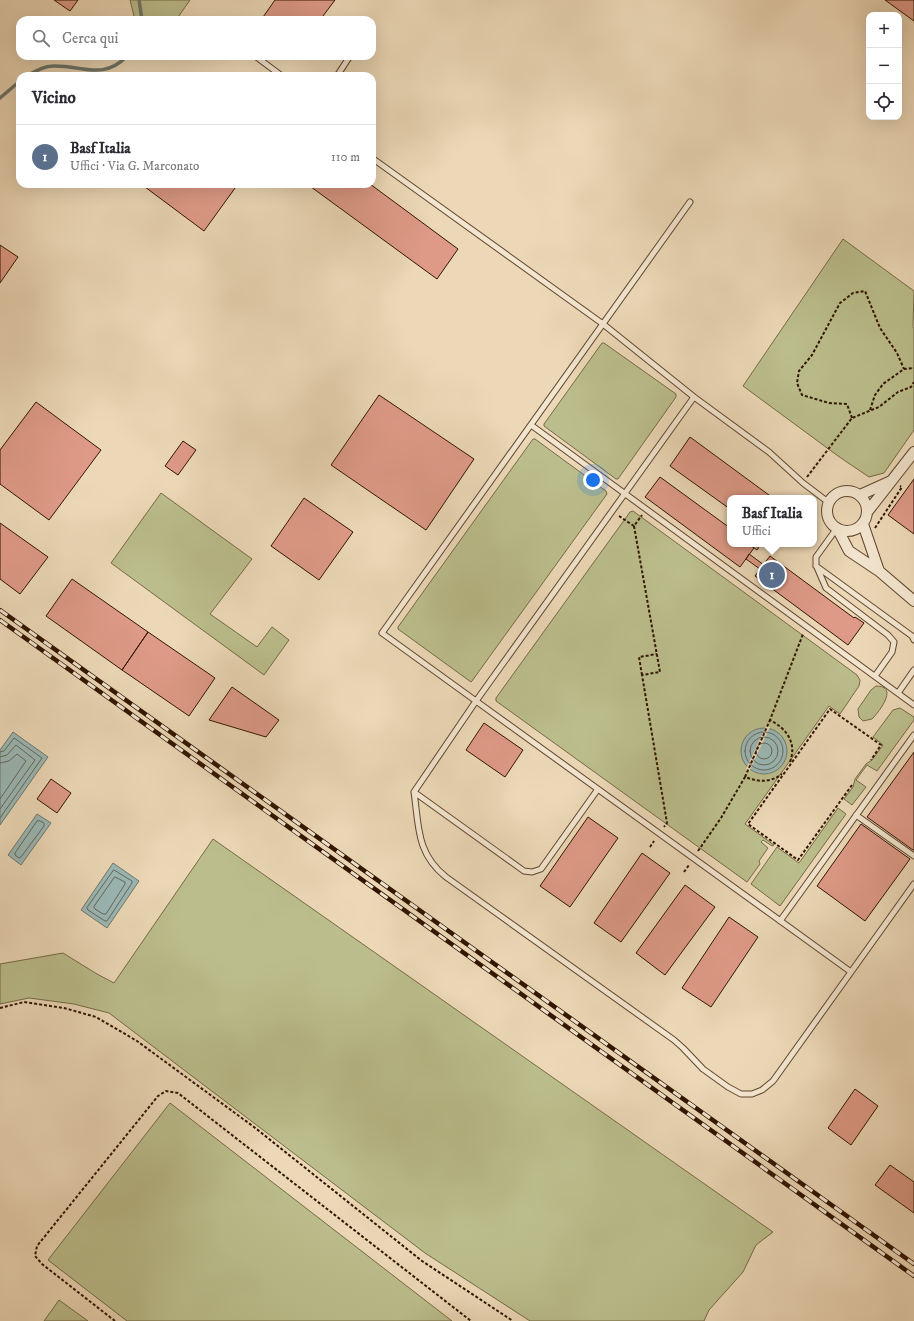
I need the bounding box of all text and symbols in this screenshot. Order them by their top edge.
map controls [866,12,902,120]
button: + [866,12,902,48]
search box [16,16,376,60]
icon: search [30,27,52,49]
text: Cerca qui [62,29,118,48]
button: − [866,48,902,84]
button: locate [866,84,902,120]
text: Vicino [32,87,76,109]
text: Basf Italia [70,139,131,158]
text: 1 [43,149,47,165]
text: 110 m [331,149,360,165]
text: Uffici · Via G. Marconato [70,158,199,174]
your location [583,470,603,490]
popup [727,495,817,547]
text: Basf Italia [742,504,802,523]
text: Uffici [742,523,771,539]
pin: 1 [759,560,785,590]

